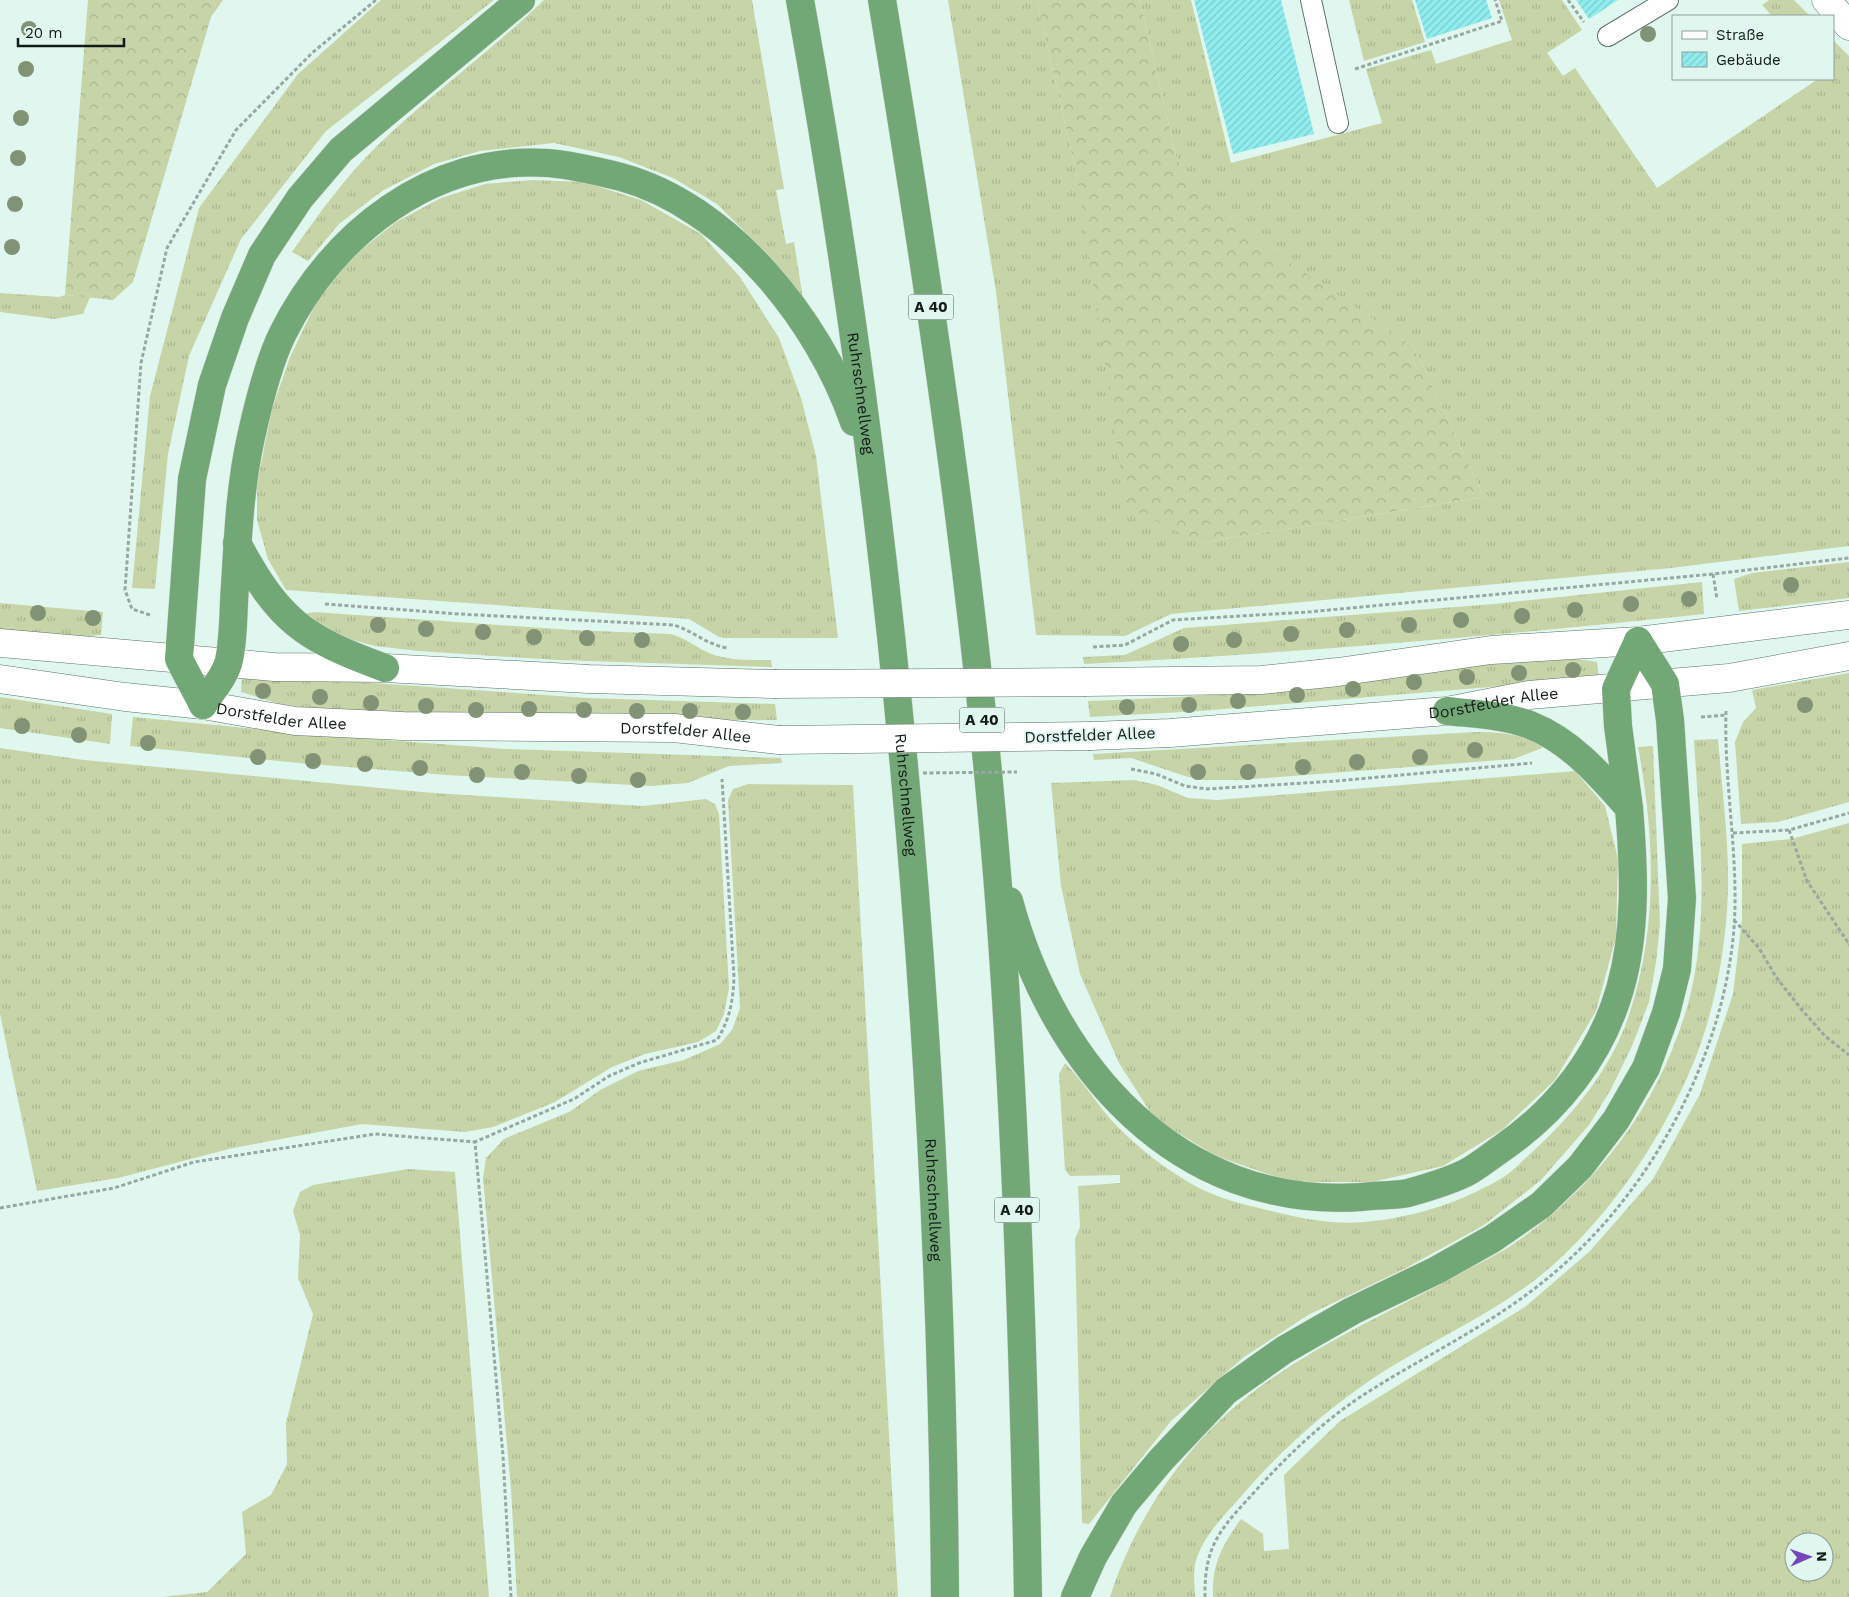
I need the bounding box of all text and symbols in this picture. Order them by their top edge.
scale bar [18,15,124,47]
legend [1672,15,1834,80]
text: 20 m [25,24,63,42]
text: Straße [1716,26,1764,44]
text: Gebäude [1716,51,1781,69]
road number: A 40 [908,294,954,320]
street label: Ruhrschnellweg [844,331,879,456]
street label: Dorstfelder Allee [1428,683,1559,722]
street label: Dorstfelder Allee [215,698,347,733]
road number: A 40 [960,708,1004,732]
street label: Dorstfelder Allee [620,718,752,746]
street label: Dorstfelder Allee [1024,723,1156,747]
street label: Ruhrschnellweg [891,732,921,857]
street label: Ruhrschnellweg [922,1138,946,1262]
road number: A 40 [994,1198,1040,1222]
north arrow [1784,1532,1834,1582]
text: N [1814,1551,1830,1562]

